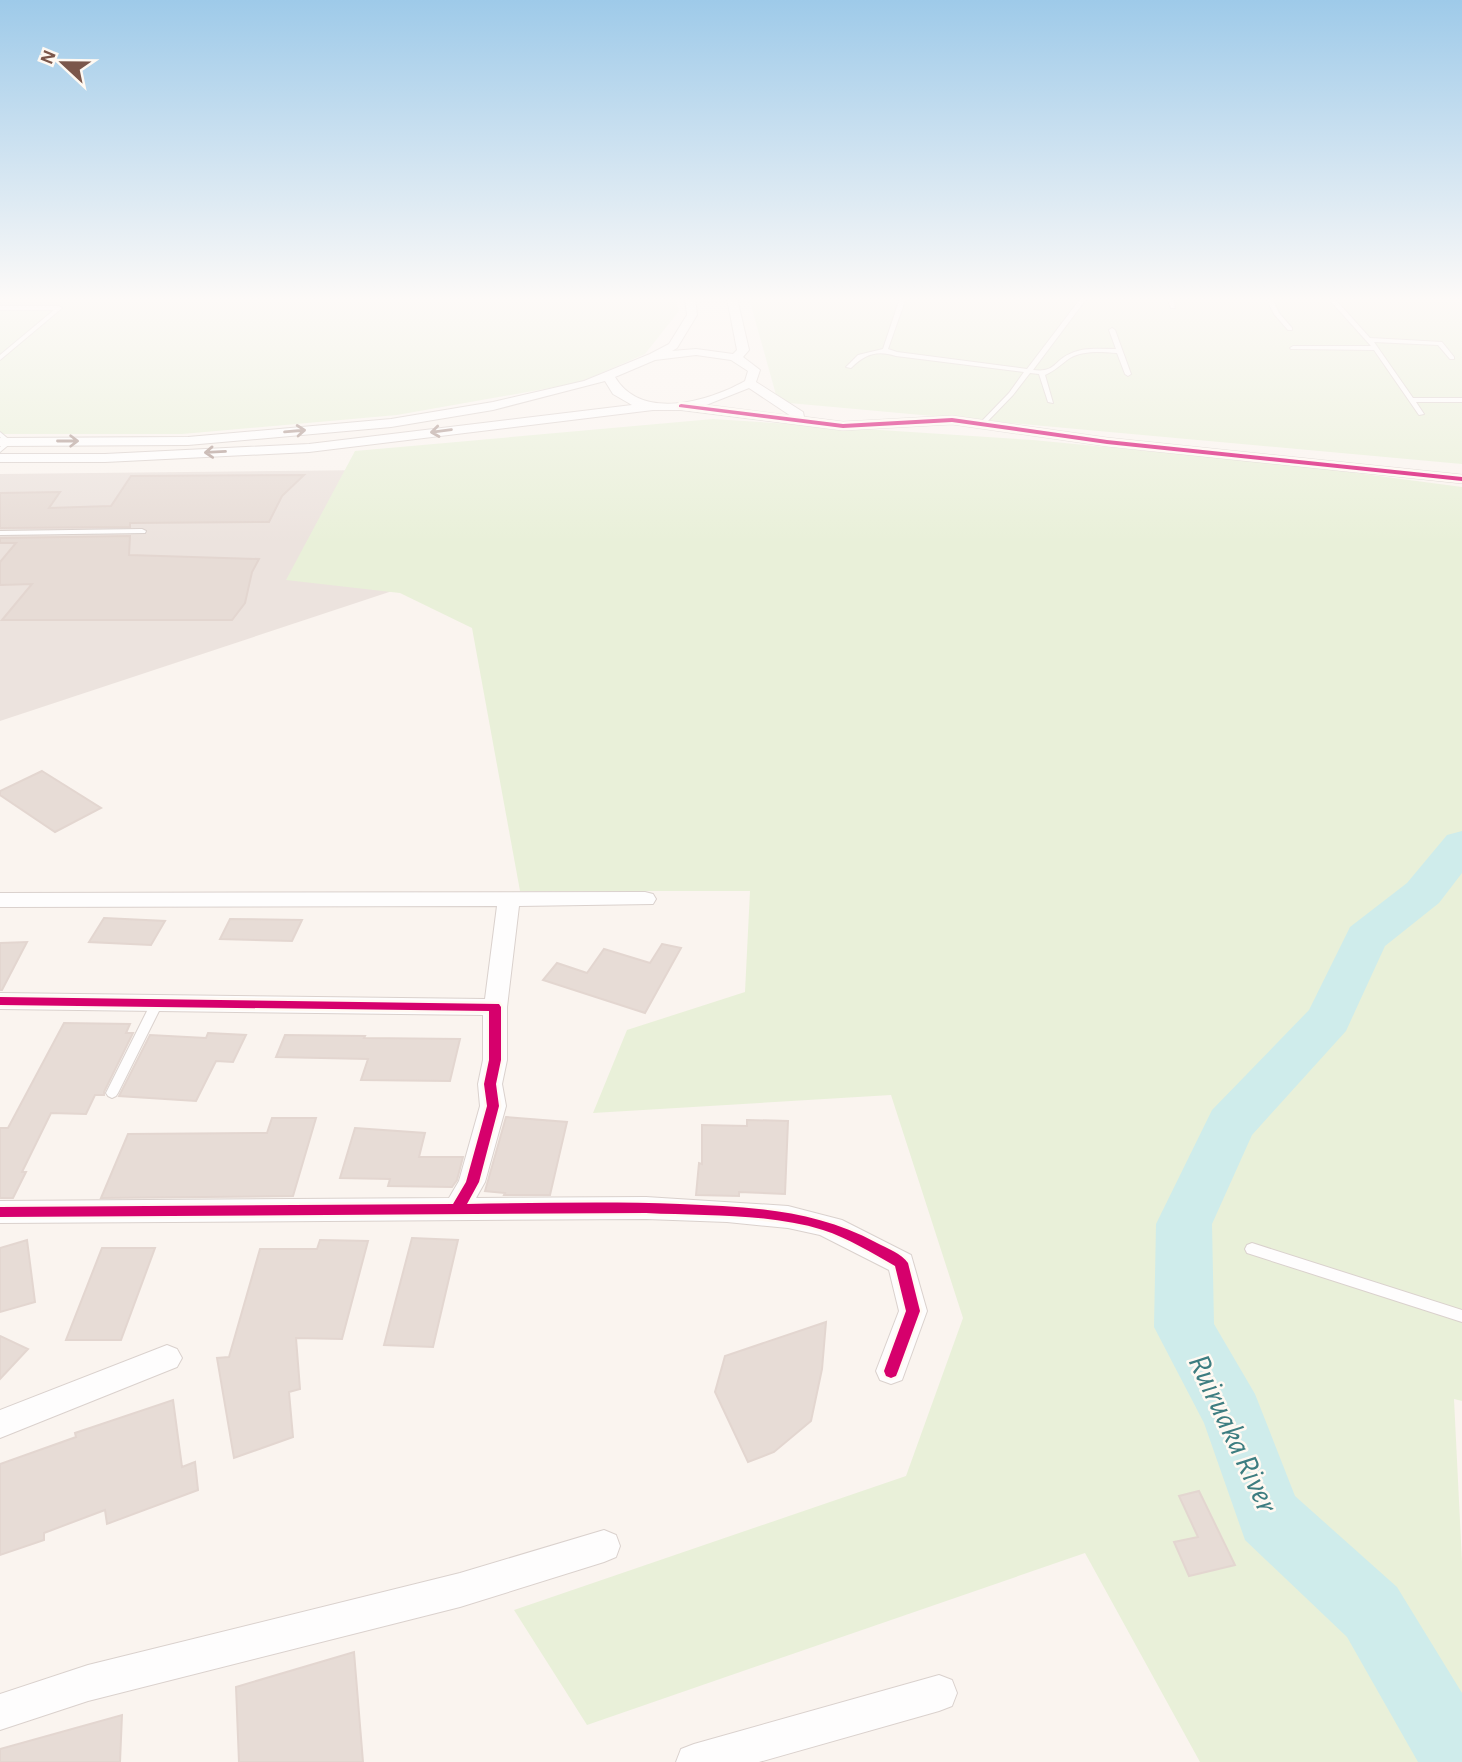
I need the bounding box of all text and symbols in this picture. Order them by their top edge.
north arrow [28,28,98,98]
text: N [37,48,60,67]
one-way arrow [284,424,306,437]
one-way arrow [431,425,453,438]
one-way arrow [56,435,79,448]
one-way arrow [204,446,227,459]
water label: Ruiruaka River [1183,1350,1284,1519]

